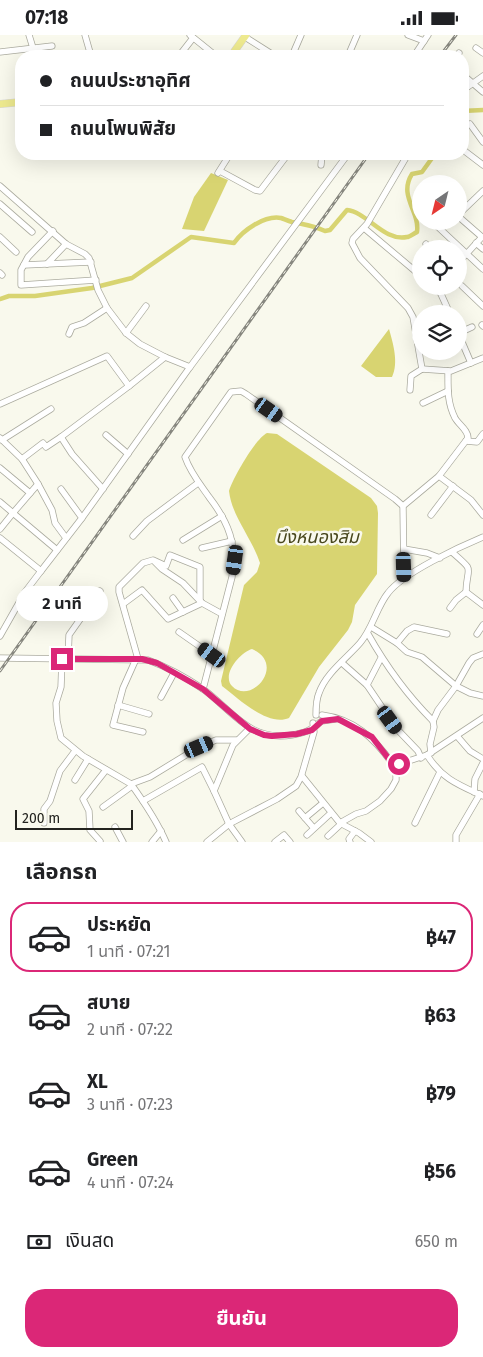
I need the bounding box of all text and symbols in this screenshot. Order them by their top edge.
text: 07:18 [25,6,68,29]
text: ถนนประชาอุทิศ [70,69,191,92]
text: ถนนโพนพิสัย [70,117,176,140]
north arrow [412,175,468,230]
map controls [412,175,467,360]
button: locate [412,240,467,295]
button: layers [412,305,467,360]
car [252,395,285,425]
water label: บึงหนองสิม [275,526,361,548]
car [225,544,244,576]
car [395,552,412,582]
callout: 2 นาที [16,587,108,621]
text: 2 นาที [42,594,82,613]
car [195,640,228,670]
route end [51,648,73,670]
car [375,703,404,737]
car [182,734,215,760]
route start [388,753,410,775]
scale bar [15,807,132,830]
text: 200 m [22,810,60,827]
text: เลือกรถ [25,858,98,885]
text: ประหยัด [87,913,151,936]
icon: car [27,915,72,960]
text: ฿47 [426,926,456,949]
text: 1 นาที · 07:21 [87,942,171,961]
text: สบาย [87,991,131,1014]
icon: car [27,993,72,1038]
text: ฿63 [424,1004,456,1027]
text: 2 นาที · 07:22 [87,1020,173,1039]
text: XL [87,1070,108,1093]
icon: car [27,1071,72,1116]
text: ฿79 [426,1082,456,1105]
text: 3 นาที · 07:23 [87,1095,173,1114]
text: Green [87,1148,138,1171]
icon: car [27,1149,72,1194]
text: ฿56 [424,1160,456,1183]
text: 4 นาที · 07:24 [87,1173,174,1192]
icon: cash [25,1228,53,1256]
text: เงินสด [65,1229,114,1252]
text: 650 m [415,1232,458,1251]
button: ยืนยัน [25,1289,458,1347]

